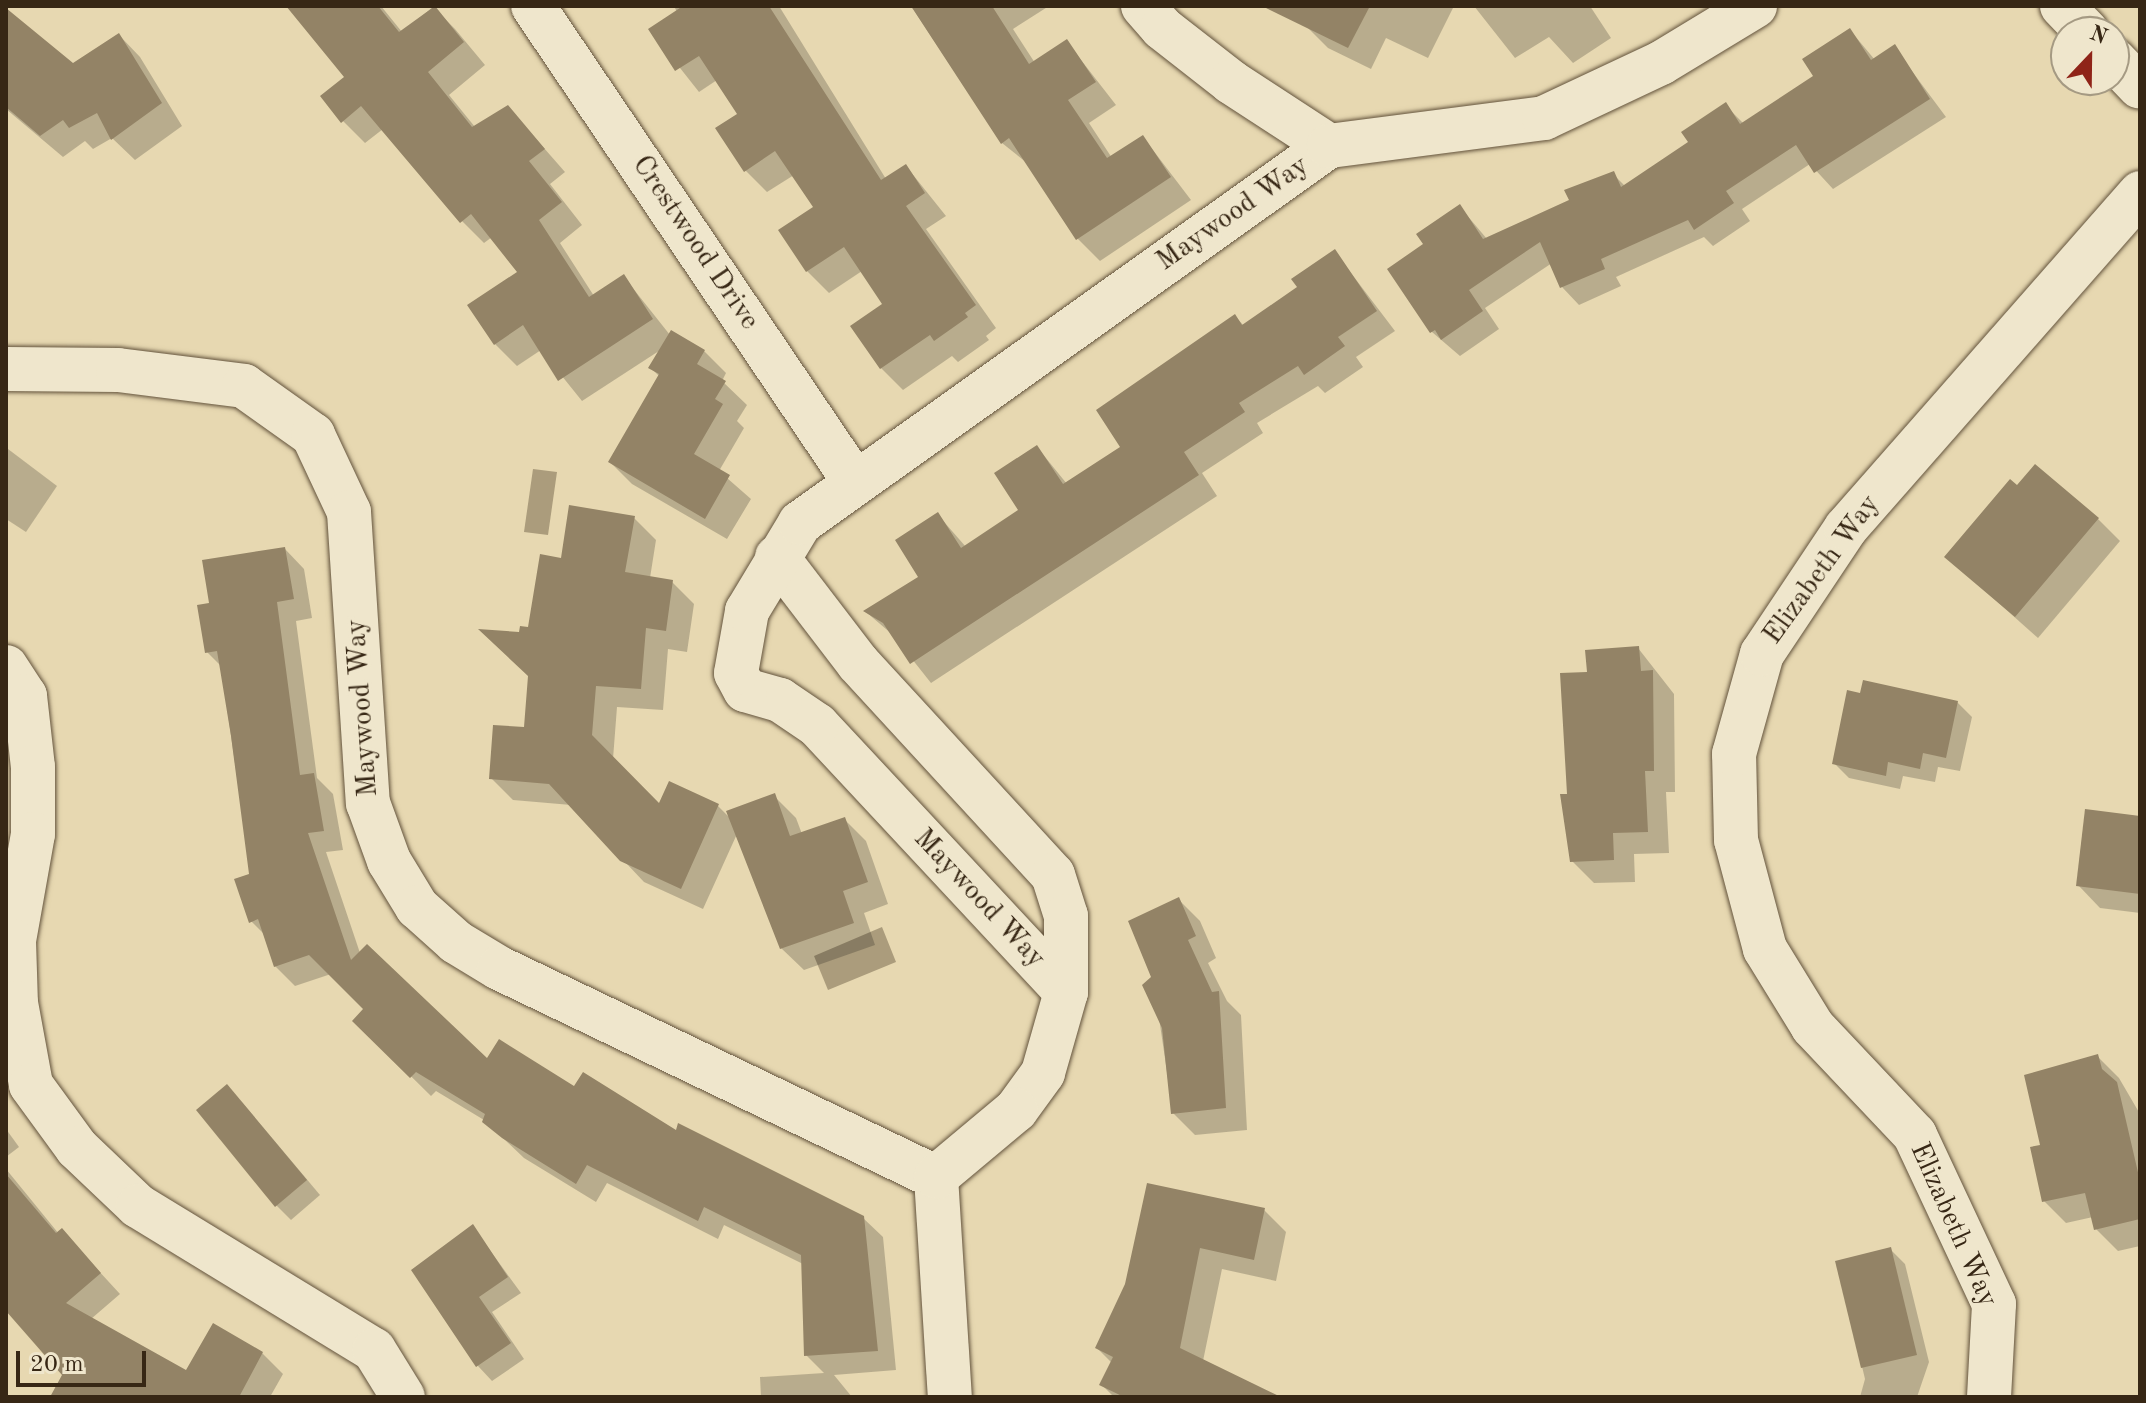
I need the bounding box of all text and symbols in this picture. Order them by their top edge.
north arrow [2050,16,2130,96]
text: N [2086,22,2110,49]
street label: Crestwood Drive [624,149,766,337]
street label: Maywood Way [1150,149,1316,279]
street label: Elizabeth Way [1757,489,1887,651]
street label: Maywood Way [340,618,386,798]
street label: Maywood Way [906,822,1052,976]
street label: Elizabeth Way [1902,1138,2004,1312]
scale bar [20,1335,150,1385]
text: 20 m [30,1353,84,1377]

